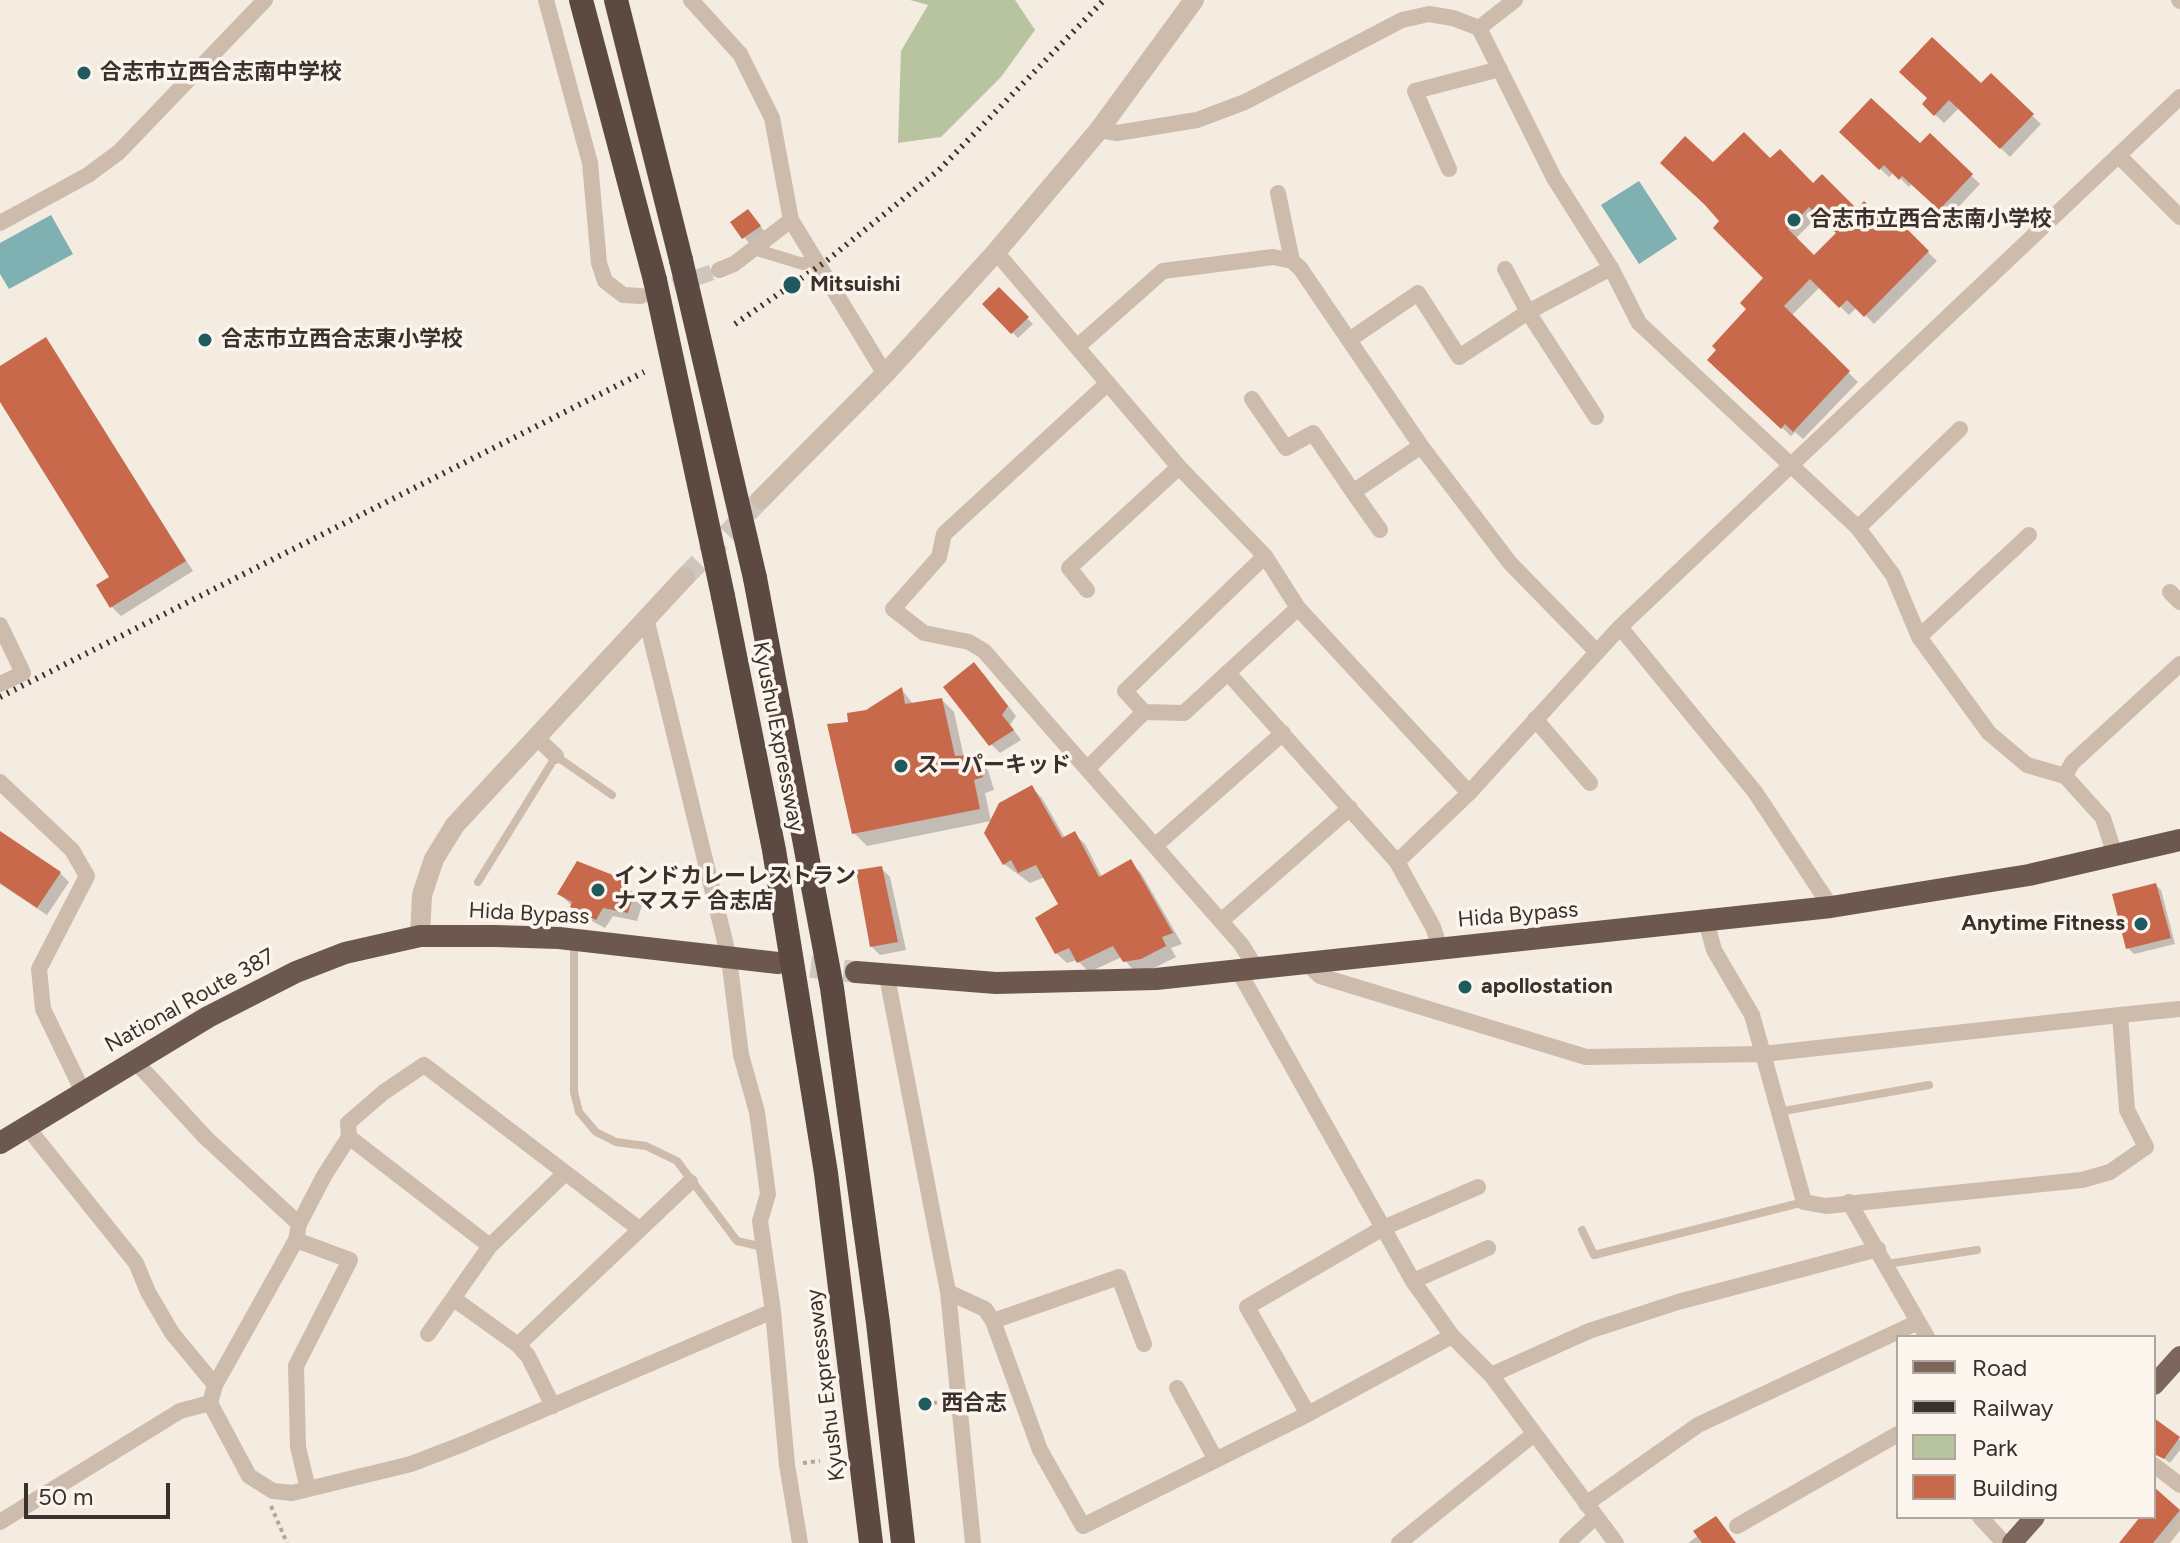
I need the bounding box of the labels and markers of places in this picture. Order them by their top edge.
place label: 合志市立西合志南中学校 [100,60,342,86]
marker: 合志市立西合志南中学校 [75,64,93,82]
place label: 合志市立西合志南小学校 [1810,207,2052,233]
marker: 合志市立西合志南小学校 [1785,211,1803,229]
place label: Mitsuishi [810,272,901,298]
marker: Mitsuishi [781,274,803,296]
place label: 合志市立西合志東小学校 [221,327,463,353]
marker: 合志市立西合志東小学校 [196,331,214,349]
place label: スーパーキッド [917,753,1071,779]
marker: スーパーキッド [892,757,910,775]
place label: インドカレーレストラン ナマステ 合志店 [614,864,856,916]
marker: インドカレーレストラン ナマステ 合志店 [589,881,607,899]
place label: Anytime Fitness [1961,911,2125,937]
marker: Anytime Fitness [2132,915,2150,933]
place label: apollostation [1481,974,1613,1000]
marker: apollostation [1456,978,1474,996]
place label: 西合志 [941,1391,1007,1417]
marker: 西合志 [916,1395,934,1413]

